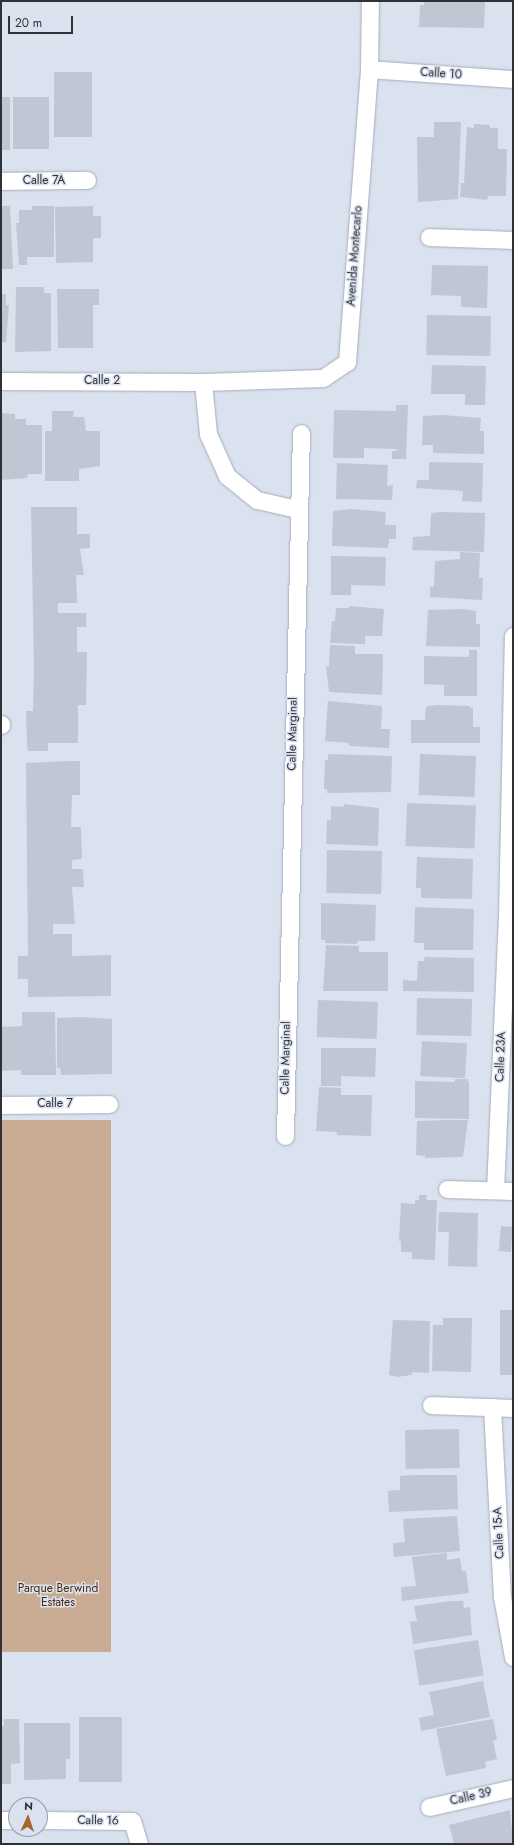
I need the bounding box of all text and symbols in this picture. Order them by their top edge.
scale bar [10,8,75,34]
text: 20 m [15,14,42,32]
street label: Calle 10 [420,65,462,83]
street label: Calle 7A [23,174,65,188]
street label: Avenida Montecarlo [344,205,366,307]
street label: Calle 2 [84,374,120,388]
street label: Calle Marginal [285,697,301,771]
street label: Calle Marginal [278,1021,294,1095]
street label: Calle 23A [493,1032,509,1082]
street label: Calle 7 [37,1097,73,1111]
street label: Calle 15-A [490,1507,508,1559]
park label: Parque Berwind Estates [18,1582,98,1610]
street label: Calle 39 [449,1785,493,1809]
north arrow [8,1797,48,1837]
text: N [24,1798,33,1814]
street label: Calle 16 [77,1813,119,1829]

